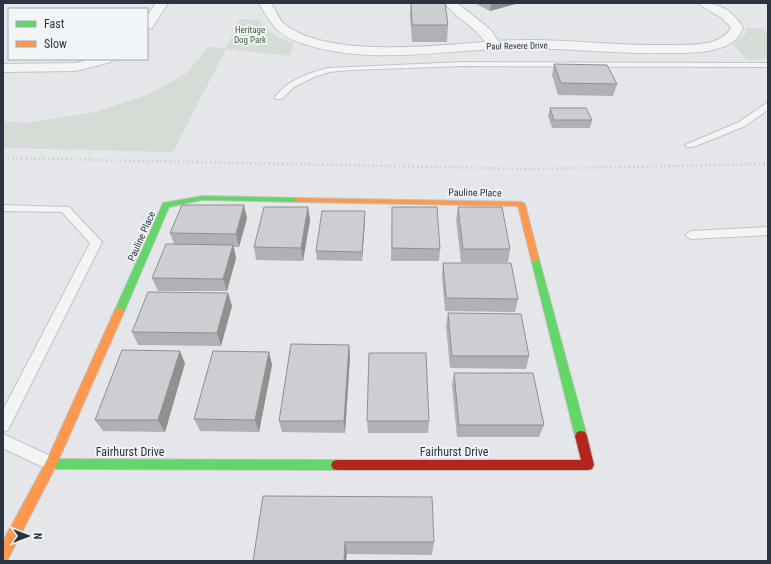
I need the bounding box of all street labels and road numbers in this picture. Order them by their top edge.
street label: Paul Revere Drive [486,40,548,52]
street label: Pauline Place [448,187,502,198]
street label: Pauline Place [126,209,157,263]
street label: Fairhurst Drive [96,445,165,459]
street label: Fairhurst Drive [420,445,489,459]

